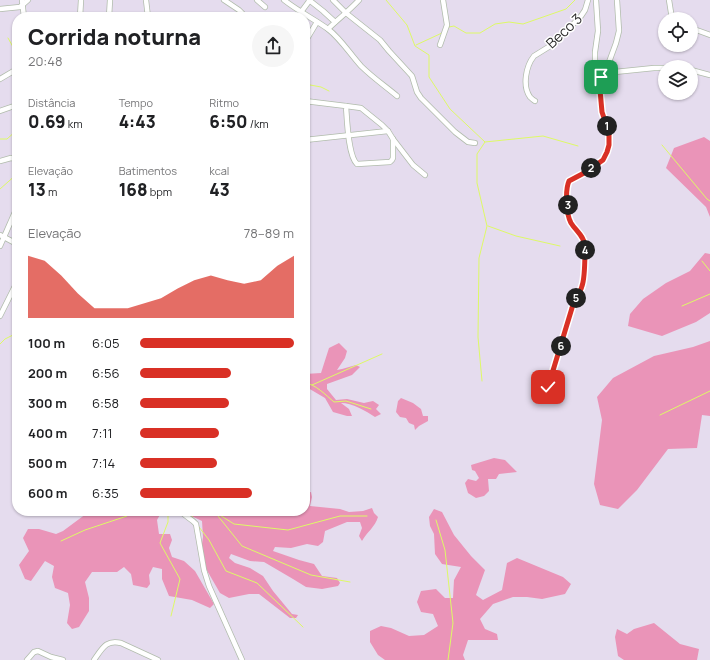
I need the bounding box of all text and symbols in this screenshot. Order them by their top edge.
street label: Beco 3 [541,9,586,52]
map controls [658,12,698,100]
button: locate [658,12,698,52]
text: Corrida noturna [28,22,201,52]
button: share [252,25,294,67]
text: 20:48 [28,52,62,70]
pin [584,60,618,94]
button: layers [658,60,698,100]
icon: arrive [590,66,612,88]
text: Distância [28,95,75,110]
text: Tempo [119,95,153,110]
text: Ritmo [209,95,239,110]
text: 0.69 [28,110,66,133]
text: 4:43 [119,110,156,133]
text: 6:50 [209,110,247,133]
text: km [66,116,83,131]
text: /km [247,116,269,131]
pin: 1 [597,116,617,136]
text: 1 [605,118,609,133]
pin: 2 [581,158,601,178]
text: 2 [588,160,594,175]
text: Elevação [28,163,73,178]
text: Batimentos [119,163,177,178]
text: kcal [209,163,229,178]
text: 13 [28,178,46,201]
text: 168 [119,178,148,201]
text: 43 [209,178,230,201]
text: m [46,184,57,199]
text: bpm [148,184,172,199]
pin: 3 [558,195,578,215]
text: 3 [565,197,571,212]
text: Elevação [28,224,81,242]
text: 78–89 m [244,224,294,242]
pin: 4 [575,240,595,260]
text: 4 [582,242,588,257]
pin: 5 [566,288,586,308]
text: 5 [573,290,579,305]
text: 100 m [28,334,65,352]
text: 6:05 [92,334,119,352]
pin: 6 [551,336,571,356]
text: 6 [558,338,564,353]
text: 200 m [28,364,67,382]
text: 6:56 [92,364,120,382]
pin [531,370,565,404]
icon: check [537,376,559,398]
text: 300 m [28,394,67,412]
text: 6:58 [92,394,119,412]
text: 400 m [28,424,67,442]
text: 7:11 [92,424,113,442]
text: 500 m [28,454,67,472]
text: 7:14 [92,454,115,472]
text: 600 m [28,484,67,502]
text: 6:35 [92,484,119,502]

